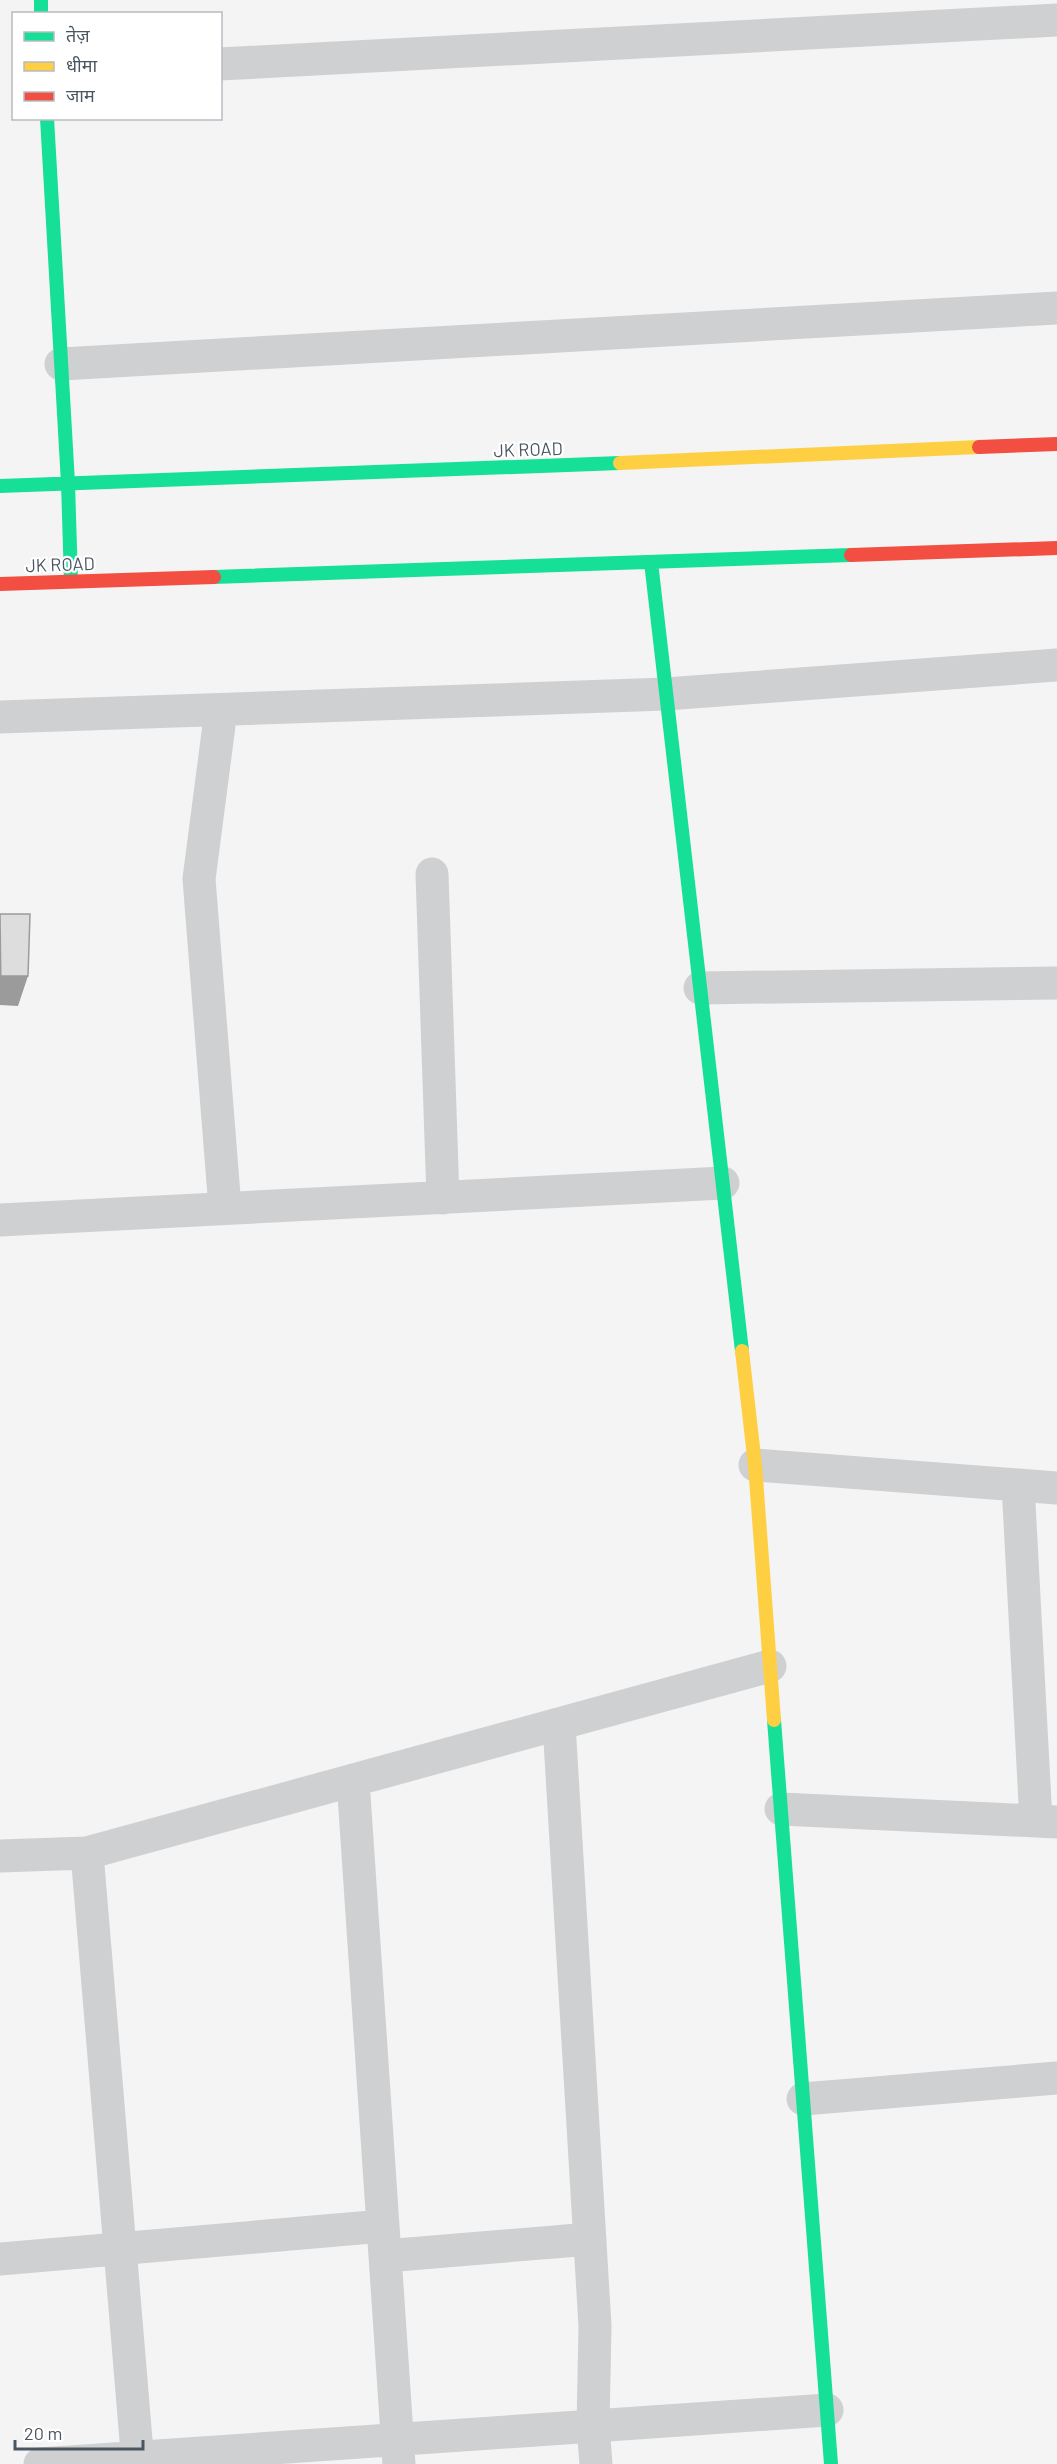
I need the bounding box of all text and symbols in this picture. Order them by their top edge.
legend [12,12,222,120]
text: तेज़ [66,24,90,46]
text: धीमा [66,54,97,76]
text: जाम [66,84,96,106]
street label: JK ROAD [493,437,563,461]
street label: JK ROAD [25,552,95,576]
scale bar [15,2413,142,2451]
text: 20 m [24,2422,62,2444]

